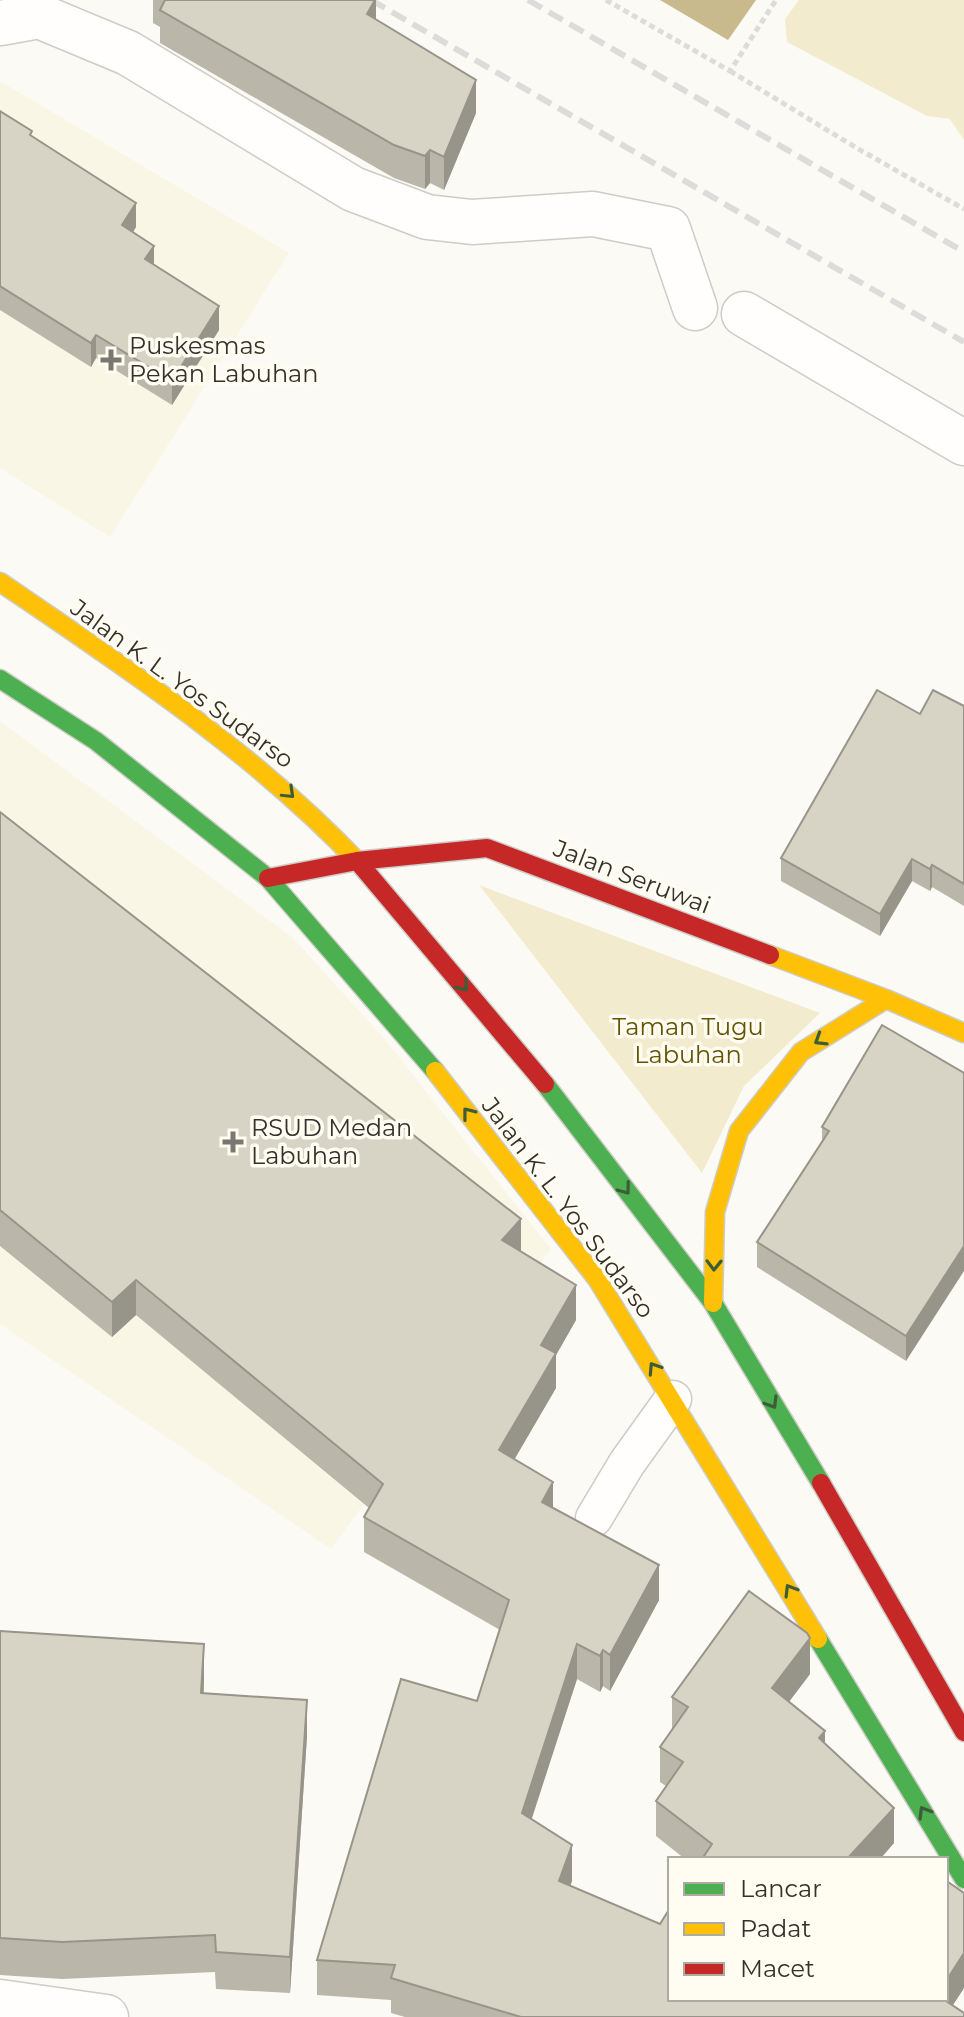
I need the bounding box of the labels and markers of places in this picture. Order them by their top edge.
place label: Puskesmas Pekan Labuhan [129,331,319,388]
marker: Puskesmas Pekan Labuhan [100,349,122,371]
place label: RSUD Medan Labuhan [251,1113,412,1170]
marker: RSUD Medan Labuhan [222,1131,244,1153]

